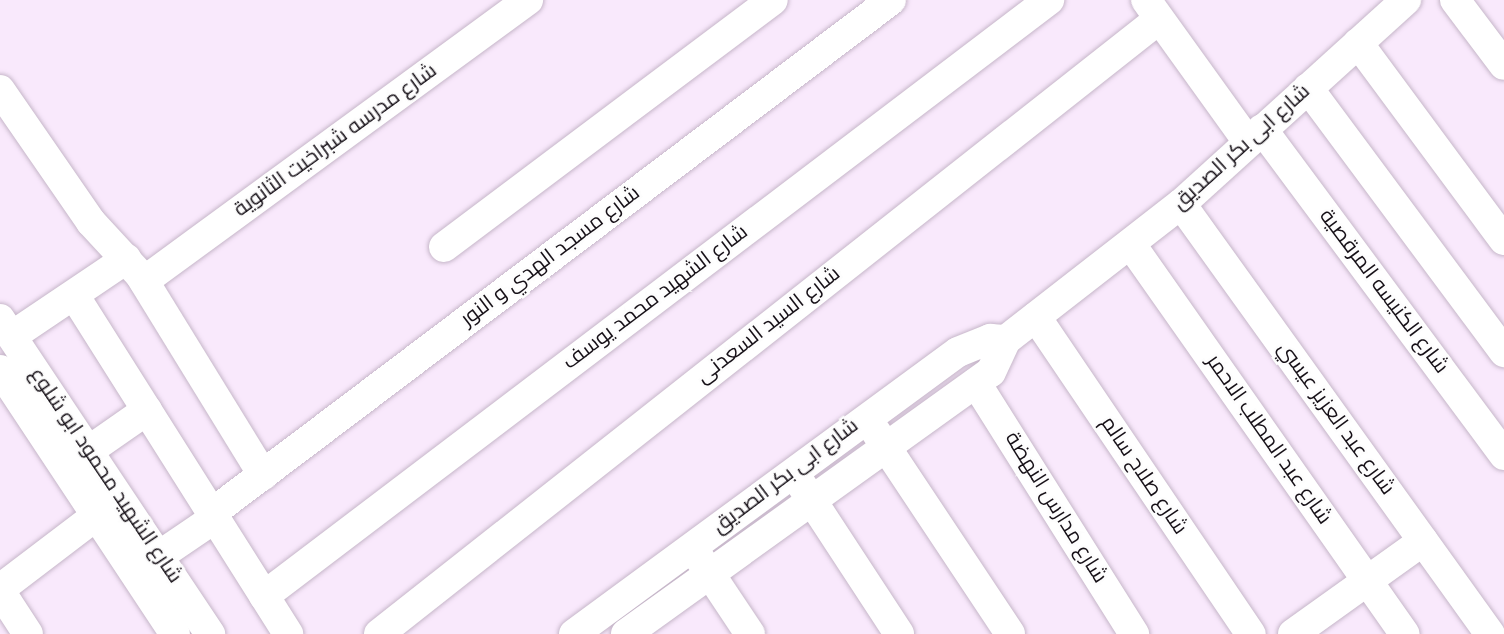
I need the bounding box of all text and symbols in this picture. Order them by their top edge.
street label: شارع مدرسه شبراخيت الثانوية [229,59,443,223]
street label: شارع ابى بكر الصديق [1168,80,1316,216]
street label: شارع مسجد الهدي و النور [456,181,646,333]
street label: شارع الكنيسه المرقصية [1313,205,1453,379]
street label: شارع الشهيد محمد يوسف [559,220,753,376]
street label: شارع السيد السعدنى [692,262,846,390]
street label: شارع عبد العزيز عيسي [1271,337,1399,501]
street label: شارع عبد المطلب الاحمر [1200,350,1336,530]
street label: شارع الشهيد محمود ابو شلوع [23,363,187,589]
street label: شارع صلاح سالم [1094,412,1192,540]
street label: شارع ابى بكر الصديق [708,414,864,540]
street label: شارع مدارس النهضة [998,428,1112,588]

